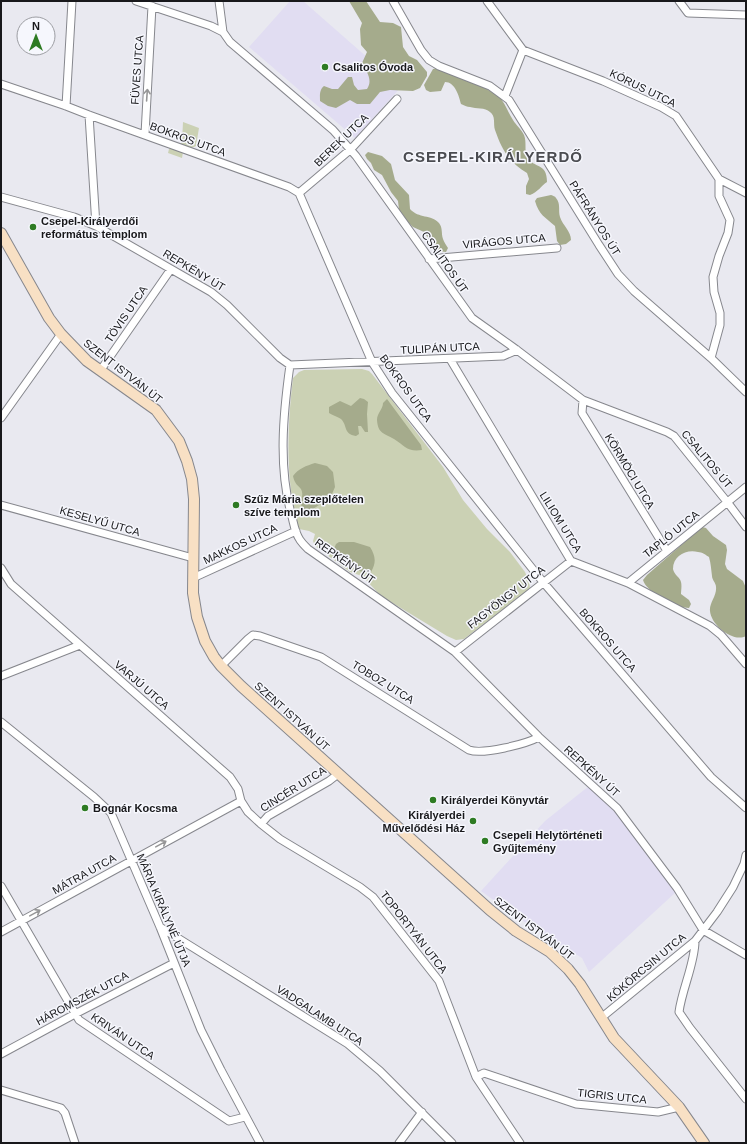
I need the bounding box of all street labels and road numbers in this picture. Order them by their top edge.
street label: FÜVES UTCA [129,34,145,105]
street label: KÓRUS UTCA [608,67,679,109]
street label: BEREK UTCA [312,111,371,169]
street label: BOKROS UTCA [148,120,228,159]
street label: PÁFRÁNYOS ÚT [567,179,623,258]
street label: CSALITOS ÚT [419,229,471,295]
street label: VIRÁGOS UTCA [462,231,547,251]
street label: REPKÉNY ÚT [161,247,227,293]
street label: TÖVIS UTCA [103,283,150,345]
street label: SZENT ISTVÁN ÚT [81,337,165,406]
street label: TULIPÁN UTCA [400,340,481,356]
street label: BOKROS UTCA [378,352,435,424]
street label: CSALITOS ÚT [679,428,735,491]
street label: KÖRMÖCI UTCA [603,431,658,511]
street label: LILIOM UTCA [538,490,585,555]
street label: KESELYŰ UTCA [58,503,142,538]
street label: TAPLÓ UTCA [641,507,702,560]
street label: MAKKOS UTCA [201,521,279,566]
street label: REPKÉNY ÚT [313,536,377,586]
street label: FAGYÖNGY UTCA [465,563,547,631]
street label: BOKROS UTCA [577,606,639,675]
street label: VARJÚ UTCA [112,658,172,712]
street label: TOBOZ UTCA [350,658,417,706]
street label: SZENT ISTVÁN ÚT [252,679,332,753]
street label: REPKÉNY ÚT [562,743,622,799]
street label: CINCÉR UTCA [258,764,329,814]
street label: MÁTRA UTCA [50,851,118,896]
street label: MÁRIA KIRÁLYNÉ ÚTJA [135,852,194,969]
street label: TOPORTYÁN UTCA [378,888,450,976]
street label: SZENT ISTVÁN ÚT [492,894,576,962]
street label: KÖKÖRCSIN UTCA [604,930,688,1003]
street label: HÁROMSZÉK UTCA [34,968,131,1027]
street label: VADGALAMB UTCA [275,983,366,1048]
street label: KRIVÁN UTCA [89,1010,158,1062]
street label: TIGRIS UTCA [577,1086,648,1106]

